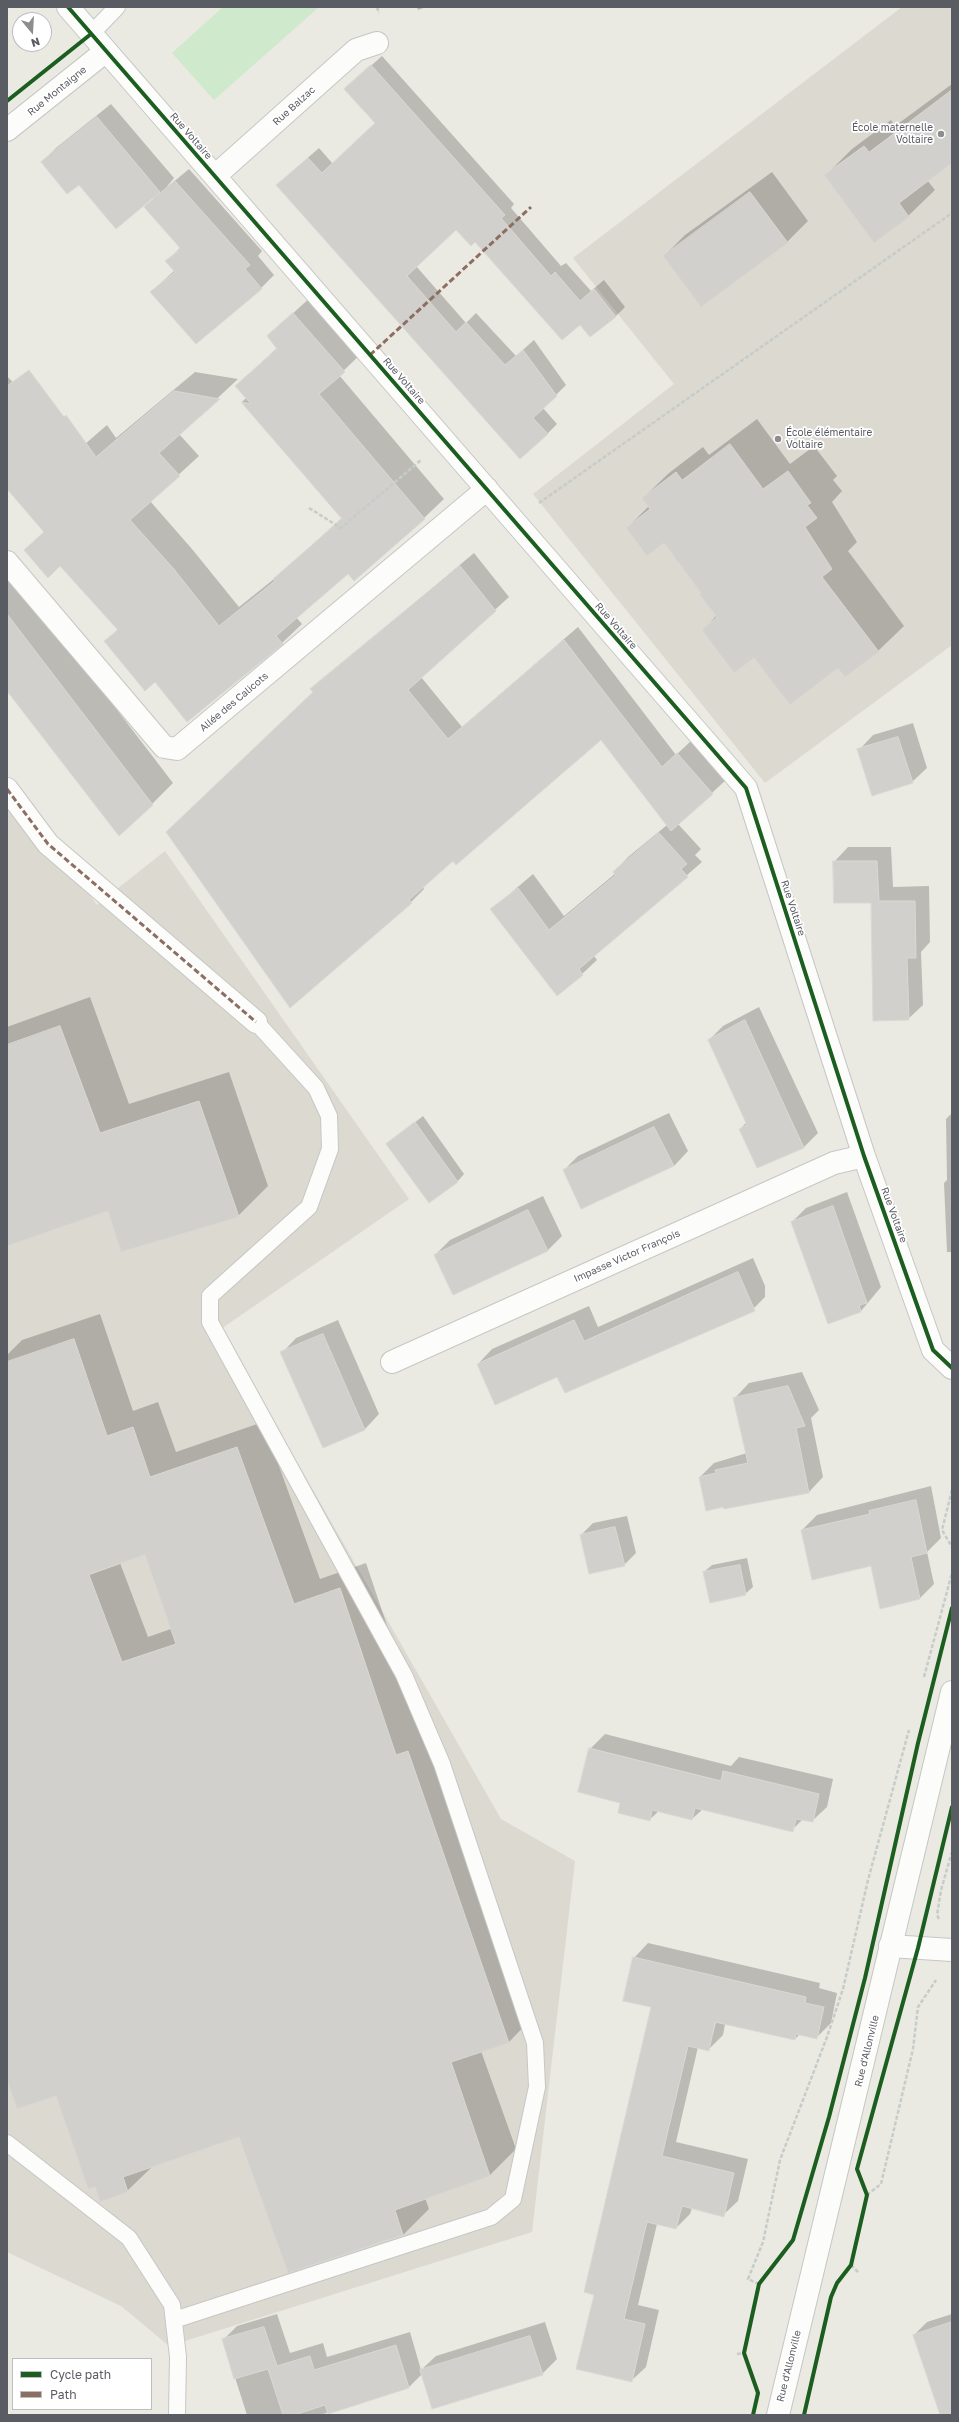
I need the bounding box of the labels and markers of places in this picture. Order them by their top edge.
place label: École maternelle Voltaire [852,122,933,146]
marker: École maternelle Voltaire [936,129,946,139]
place label: École élémentaire Voltaire [786,427,872,450]
marker: École élémentaire Voltaire [773,434,783,444]

